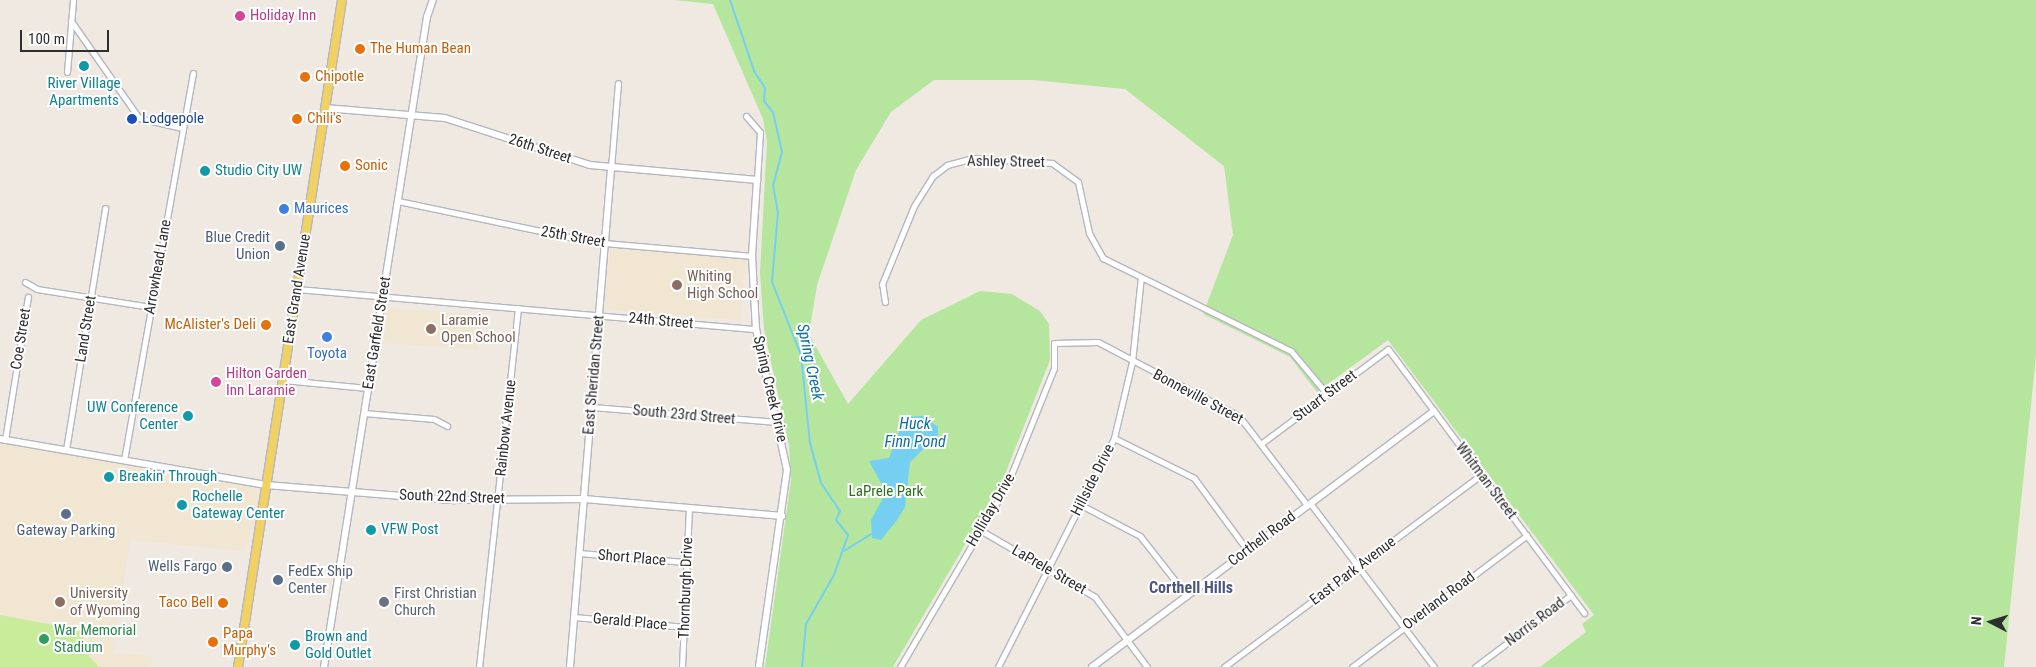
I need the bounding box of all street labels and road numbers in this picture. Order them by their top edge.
street label: 26th Street [506,130,574,168]
street label: Ashley Street [967,152,1045,172]
street label: Arrowhead Lane [141,218,175,316]
street label: 25th Street [539,222,607,252]
street label: East Grand Avenue [279,233,315,345]
street label: East Garfield Street [359,275,395,391]
street label: Land Street [72,294,100,364]
street label: Coe Street [7,307,35,371]
street label: 24th Street [628,309,694,333]
street label: East Sheridan Street [580,314,608,436]
street label: Spring Creek Drive [749,334,791,444]
street label: Bonneville Street [1150,366,1246,428]
street label: Stuart Street [1290,366,1360,426]
street label: Rainbow Avenue [492,379,520,477]
street label: South 23rd Street [632,402,736,428]
street label: Whitman Street [1451,439,1521,523]
street label: Hillside Drive [1067,441,1119,519]
street label: Holliday Drive [963,470,1019,550]
street label: South 22nd Street [399,486,505,508]
street label: Corthell Road [1225,508,1299,570]
street label: East Park Avenue [1307,533,1399,609]
street label: Thornburgh Drive [675,537,697,639]
street label: LaPrele Street [1008,541,1090,599]
street label: Short Place [597,546,667,570]
street label: Overland Road [1399,568,1479,634]
street label: Norris Road [1502,594,1568,650]
street label: Gerald Place [592,610,668,634]

